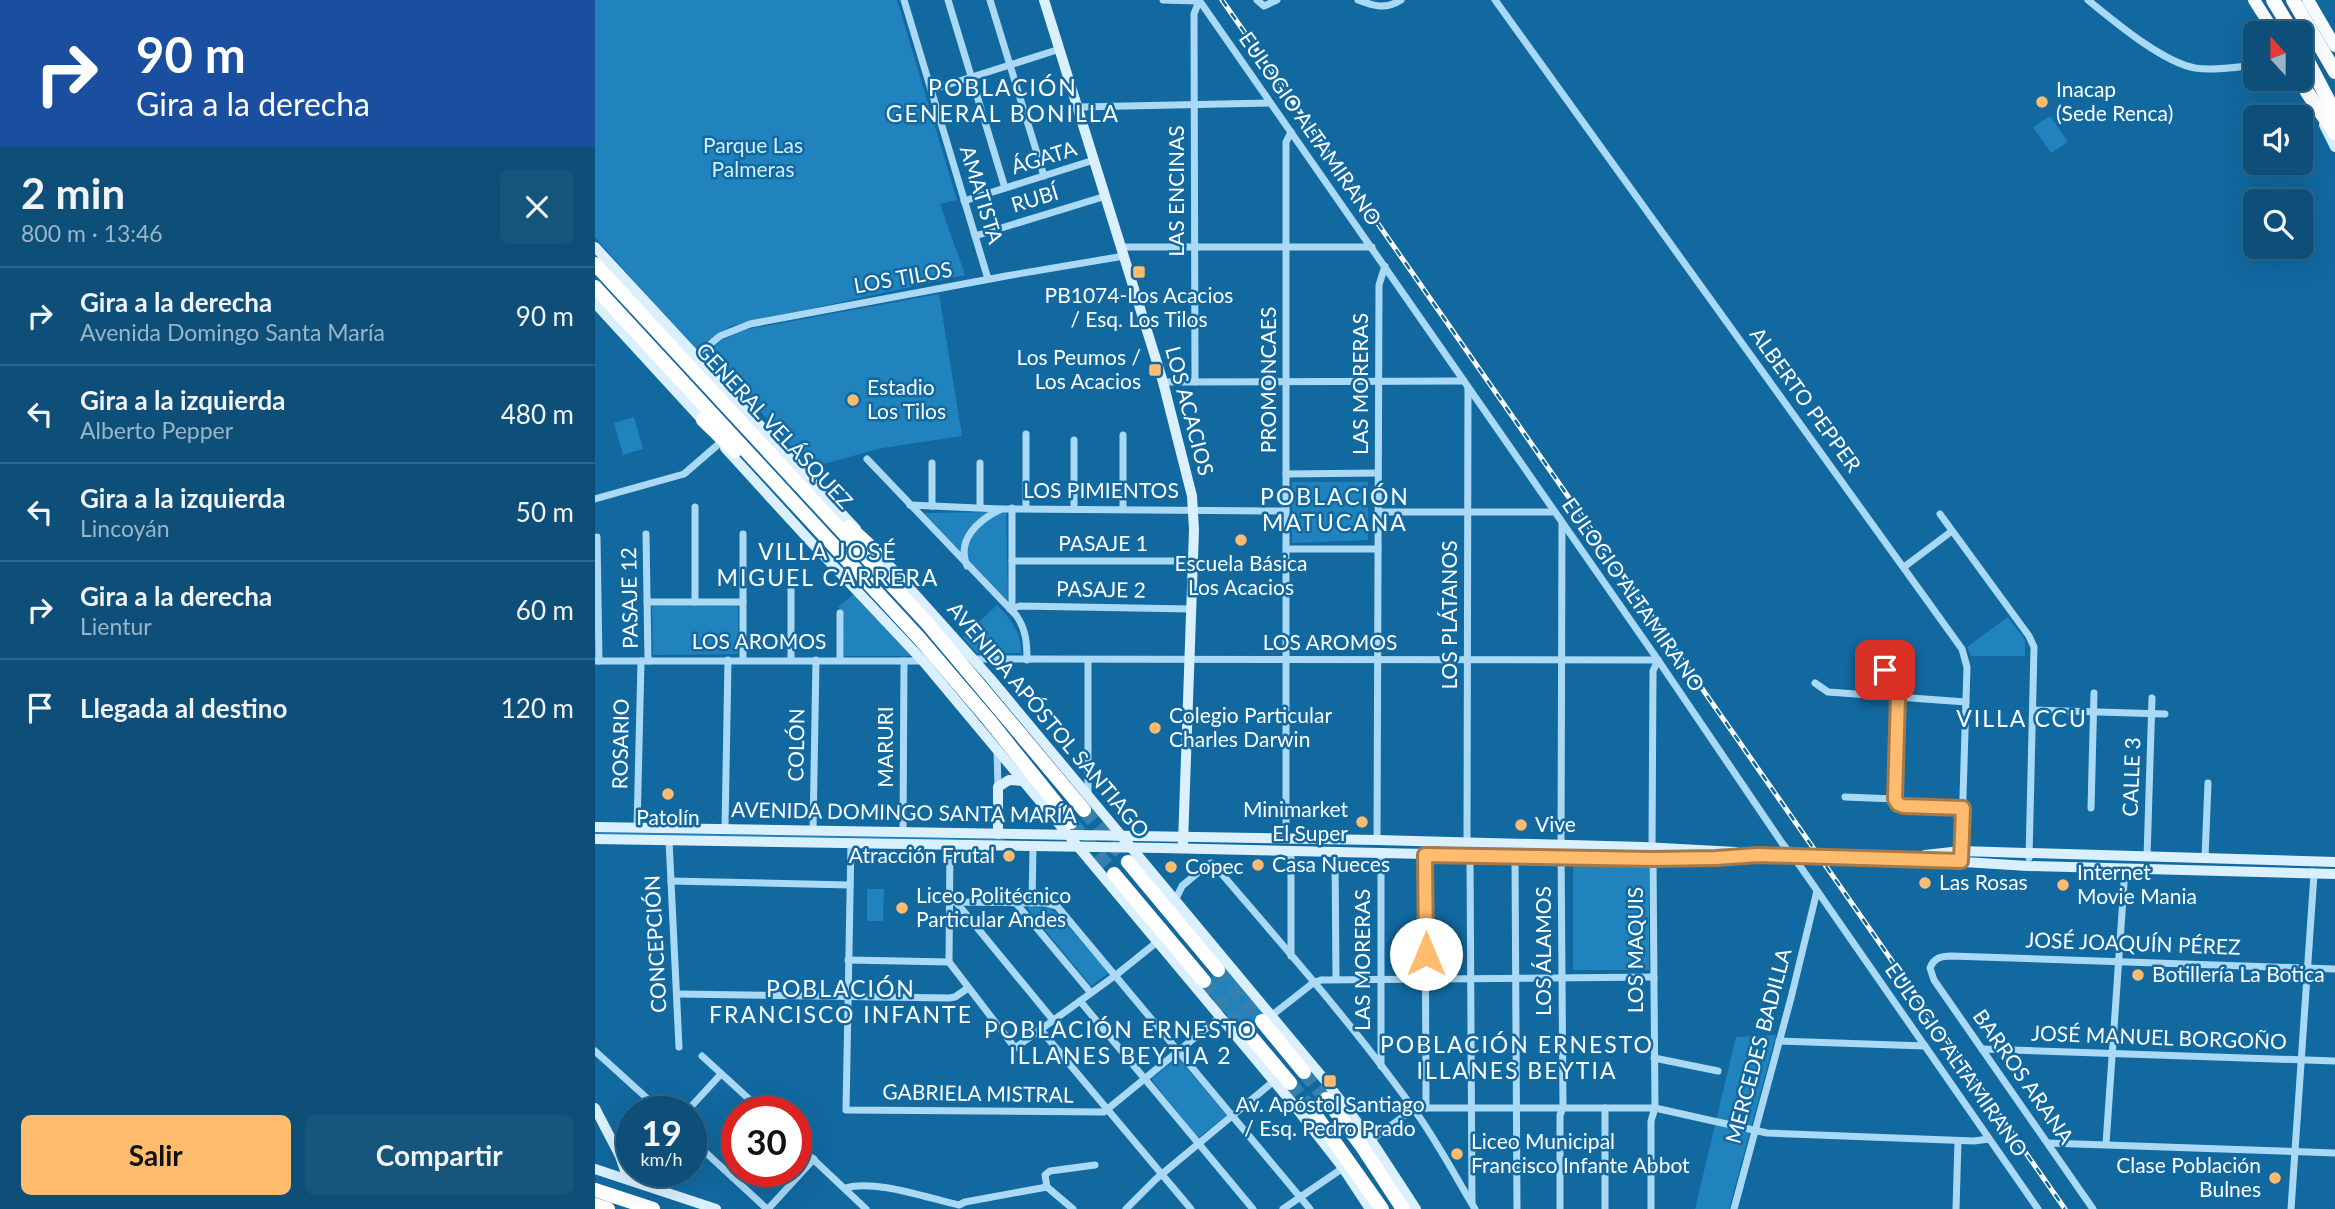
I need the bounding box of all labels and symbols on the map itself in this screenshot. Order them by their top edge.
north arrow [2243,21,2313,91]
street label: EULOGIO ALTAMIRANO [1235,26,1388,230]
district label: POBLACIÓN GENERAL BONILLA [886,73,1120,127]
place label: Inacap (Sede Renca) [2056,76,2173,125]
marker: Inacap (Sede Renca) [2034,94,2050,110]
street label: LAS ENCINAS [1163,125,1188,257]
park label: Parque Las Palmeras [703,132,803,181]
street label: ÁGATA [1008,135,1080,178]
street label: AMATISTA [956,142,1009,247]
street label: RUBÍ [1008,178,1062,217]
street label: LOS TILOS [852,256,954,297]
marker: PB1074-Los Acacios / Esq. Los Tilos [1131,264,1147,280]
place label: PB1074-Los Acacios / Esq. Los Tilos [1045,282,1233,331]
street label: PROMONCAES [1255,307,1280,453]
street label: LAS MORERAS [1347,313,1372,455]
street label: ALBERTO PEPPER [1745,322,1868,477]
street label: GENERAL VELÁSQUEZ [692,337,858,513]
street label: LOS ACACIOS [1161,343,1220,478]
place label: Los Peumos / Los Acacios [1017,344,1141,393]
marker: Los Peumos / Los Acacios [1147,362,1163,378]
place label: Estadio Los Tilos [867,374,946,423]
marker: Estadio Los Tilos [845,392,861,408]
street label: LOS PIMIENTOS [1023,477,1179,502]
district label: POBLACIÓN MATUCANA [1260,482,1410,536]
street label: EULOGIO ALTAMIRANO [1558,492,1711,696]
street label: PASAJE 1 [1058,530,1148,555]
marker: Escuela Básica Los Acacios [1233,532,1249,548]
district label: VILLA JOSÉ MIGUEL CARRERA [717,537,939,591]
street label: LOS PLÁTANOS [1436,540,1461,690]
street label: PASAJE 12 [615,547,642,649]
place label: Escuela Básica Los Acacios [1174,550,1308,599]
street label: PASAJE 2 [1056,575,1146,602]
street label: AVENIDA APÓSTOL SANTIAGO [943,596,1155,842]
street label: LOS AROMOS [692,628,826,653]
street label: LOS AROMOS [1263,629,1397,654]
pin [1855,640,1915,700]
street label: ROSARIO [606,698,633,790]
place label: Colegio Particular Charles Darwin [1169,702,1332,751]
district label: VILLA CCU [1956,704,2088,732]
street label: MARURI [872,706,897,788]
street label: COLÓN [782,708,809,782]
marker: Colegio Particular Charles Darwin [1147,720,1163,736]
street label: CALLE 3 [2117,737,2144,817]
marker: Patolín [660,786,676,802]
street label: AVENIDA DOMINGO SANTA MARÍA [731,796,1078,827]
place label: Minimarket El Super [1243,796,1348,845]
place label: Patolín [636,804,700,829]
place label: Vive [1535,811,1576,836]
marker: Minimarket El Super [1354,814,1370,830]
marker: Vive [1513,817,1529,833]
place label: Atracción Frutal [849,842,995,867]
marker: Atracción Frutal [1001,848,1017,864]
place label: Casa Nueces [1272,851,1390,876]
place label: Copec [1185,853,1244,878]
marker: Casa Nueces [1250,857,1266,873]
marker: Copec [1163,859,1179,875]
place label: Internet Movie Mania [2077,859,2197,908]
place label: Las Rosas [1939,869,2028,894]
street label: CONCEPCIÓN [638,874,671,1014]
marker: Las Rosas [1917,875,1933,891]
marker: Internet Movie Mania [2055,877,2071,893]
place label: Liceo Politécnico Particular Andes [916,882,1071,931]
street label: LOS ÁLAMOS [1530,886,1555,1016]
street label: LOS MAQUIS [1622,887,1647,1013]
street label: LAS MORERAS [1349,889,1374,1031]
marker: Liceo Politécnico Particular Andes [894,900,910,916]
position arrow [1389,917,1463,991]
street label: JOSÉ JOAQUÍN PÉREZ [2025,926,2241,959]
street label: MERCEDES BADILLA [1719,945,1796,1146]
street label: EULOGIO ALTAMIRANO [1881,957,2034,1161]
place label: Botillería La Botica [2152,961,2325,986]
marker: Botillería La Botica [2130,967,2146,983]
district label: POBLACIÓN FRANCISCO INFANTE [709,974,973,1028]
street label: BARROS ARANA [1969,1004,2080,1149]
district label: POBLACIÓN ERNESTO ILLANES BEYTIA 2 [984,1015,1258,1069]
street label: JOSÉ MANUEL BORGOÑO [2031,1020,2287,1053]
district label: POBLACIÓN ERNESTO ILLANES BEYTIA [1380,1030,1654,1084]
marker: Av. Apóstol Santiago / Esq. Pedro Prado [1322,1073,1338,1089]
street label: GABRIELA MISTRAL [882,1078,1074,1107]
place label: Av. Apóstol Santiago / Esq. Pedro Prado [1235,1091,1425,1140]
speed limit sign: 30 [721,1096,812,1187]
place label: Liceo Municipal Francisco Infante Abbot [1471,1128,1690,1177]
marker: Liceo Municipal Francisco Infante Abbot [1449,1146,1465,1162]
place label: Clase Población Bulnes [2116,1152,2261,1201]
marker: Clase Población Bulnes [2267,1170,2283,1186]

